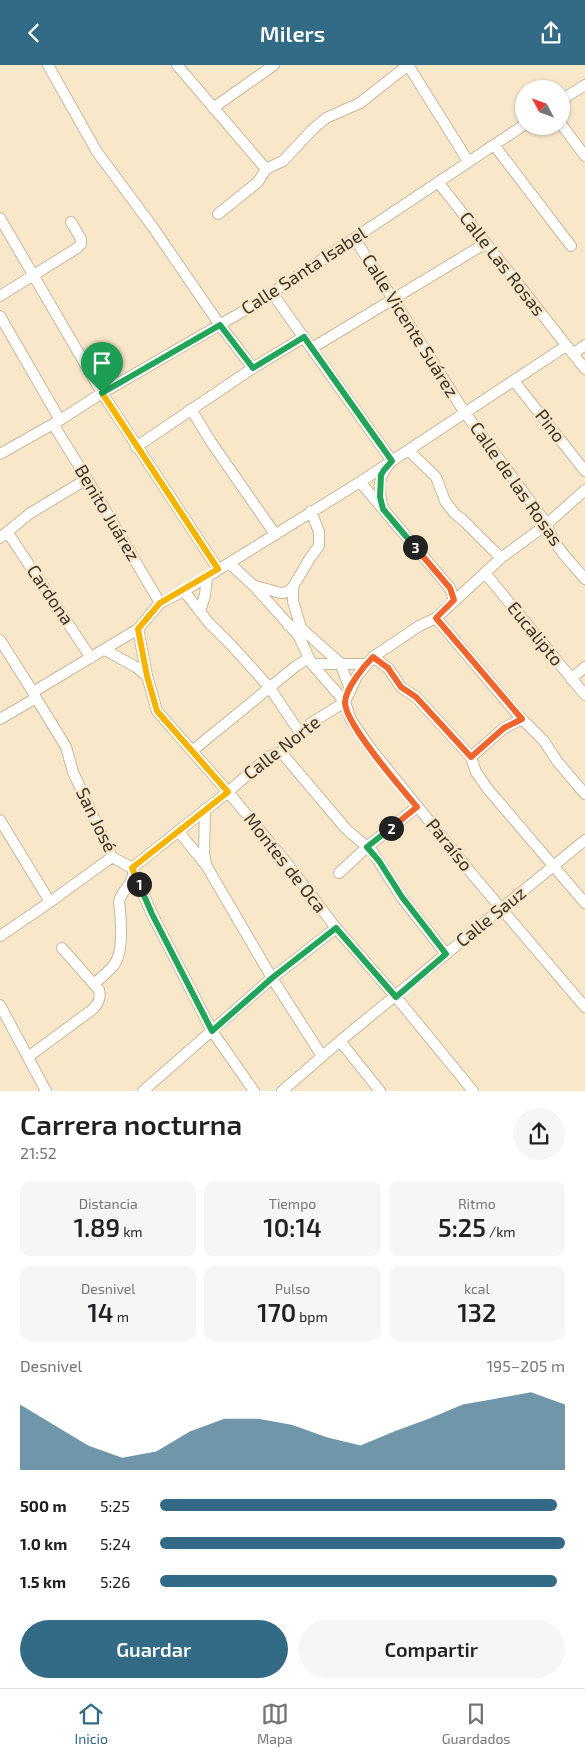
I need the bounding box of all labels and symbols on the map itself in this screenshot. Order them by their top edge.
north arrow [515,80,570,135]
street label: Calle Las Rosas [455,207,550,320]
street label: Calle Santa Isabel [237,221,371,319]
street label: Calle Vicente Suárez [358,250,464,401]
pin [81,342,123,393]
street label: Pino [531,405,570,446]
street label: Calle de las Rosas [466,417,568,550]
street label: Benito Juárez [70,460,145,565]
pin: 3 [402,535,428,559]
street label: Cardona [23,560,79,629]
street label: Eucalipto [503,597,568,670]
street label: Calle Norte [239,710,324,784]
street label: San José [72,784,122,856]
street label: Montes de Oca [240,808,332,917]
street label: Paraíso [422,814,478,875]
pin: 2 [378,815,404,841]
pin: 1 [126,871,152,897]
street label: Calle Sauz [451,881,530,951]

